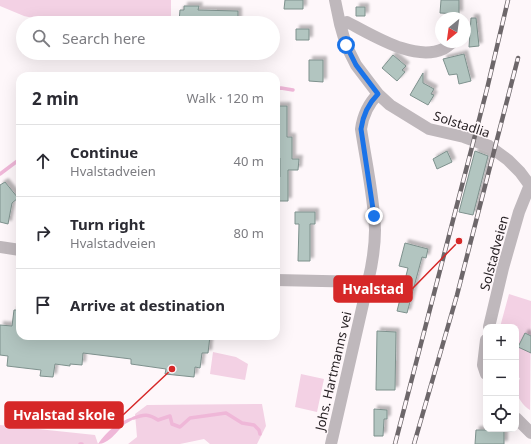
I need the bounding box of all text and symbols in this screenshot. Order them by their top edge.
north arrow [435,12,471,48]
search box [16,16,280,60]
icon: search [30,27,52,49]
text: Search here [62,28,145,48]
route start [337,36,355,54]
text: 2 min [32,87,79,110]
text: Walk · 120 m [186,89,264,107]
street label: Solstadlia [431,106,493,142]
text: Continue [70,142,138,162]
icon: ahead [32,150,54,172]
text: 40 m [234,152,264,170]
text: Hvalstadveien [70,162,156,180]
route end [365,207,383,225]
street label: Solstadveien [475,213,513,293]
text: Turn right [70,214,145,234]
icon: right [32,222,54,244]
text: 80 m [234,224,264,242]
text: Hvalstadveien [70,234,156,252]
callout: Hvalstad [334,276,412,302]
text: Hvalstad [342,279,404,298]
icon: arrive [32,294,54,316]
text: Arrive at destination [70,295,225,315]
street label: Johs. Hartmanns vei [310,310,355,434]
map controls [483,324,519,432]
button: + [483,324,519,360]
button: − [483,360,519,396]
button: locate [483,396,519,432]
callout: Hvalstad skole [5,402,123,428]
text: Hvalstad skole [13,405,115,424]

